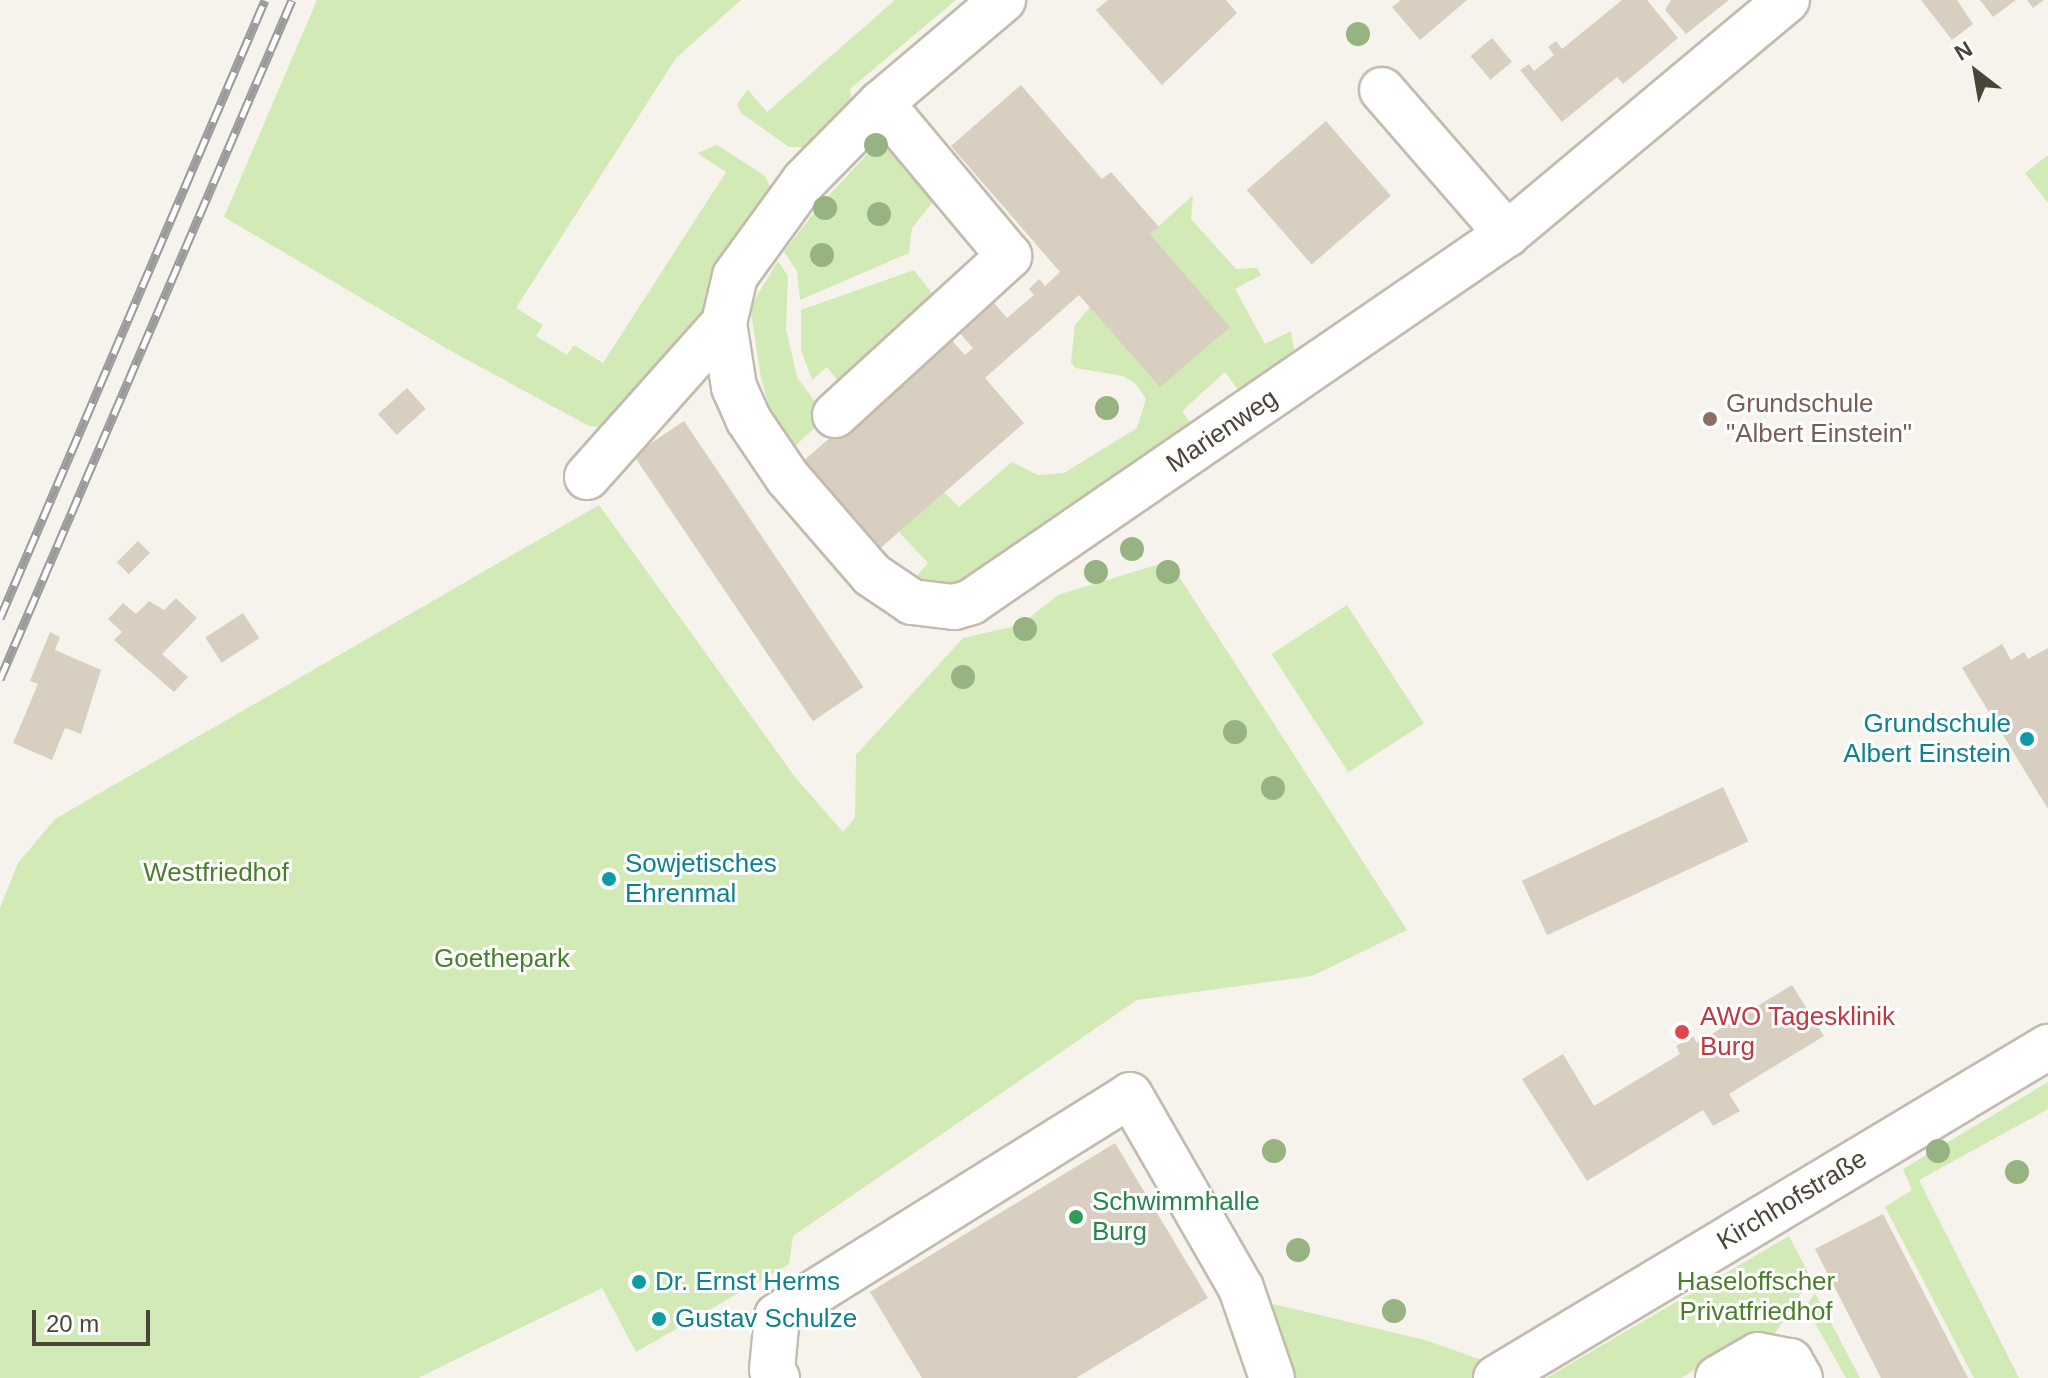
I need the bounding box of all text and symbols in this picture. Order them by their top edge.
north arrow [1936,32,2016,112]
text: N [1950,36,1977,66]
street label: Marienweg [1161,383,1283,479]
place label: Grundschule "Albert Einstein" [1726,388,1912,450]
marker: Grundschule "Albert Einstein" [1701,410,1719,428]
place label: Grundschule Albert Einstein [1843,708,2011,770]
marker: Grundschule Albert Einstein [2018,730,2036,748]
place label: Sowjetisches Ehrenmal [625,848,777,910]
park label: Westfriedhof [143,857,289,889]
marker: Sowjetisches Ehrenmal [600,870,618,888]
park label: Goethepark [434,943,570,975]
place label: AWO Tagesklinik Burg [1700,1001,1896,1062]
marker: AWO Tagesklinik Burg [1671,1021,1693,1043]
street label: Kirchhofstraße [1712,1143,1872,1257]
place label: Schwimmhalle Burg [1092,1186,1260,1248]
marker: Schwimmhalle Burg [1067,1208,1085,1226]
place label: Dr. Ernst Herms [655,1266,840,1298]
park label: Haseloffscher Privatfriedhof [1677,1266,1835,1328]
marker: Dr. Ernst Herms [630,1273,648,1291]
scale bar [36,1294,154,1344]
place label: Gustav Schulze [675,1303,857,1335]
text: 20 m [46,1310,99,1337]
marker: Gustav Schulze [650,1310,668,1328]

